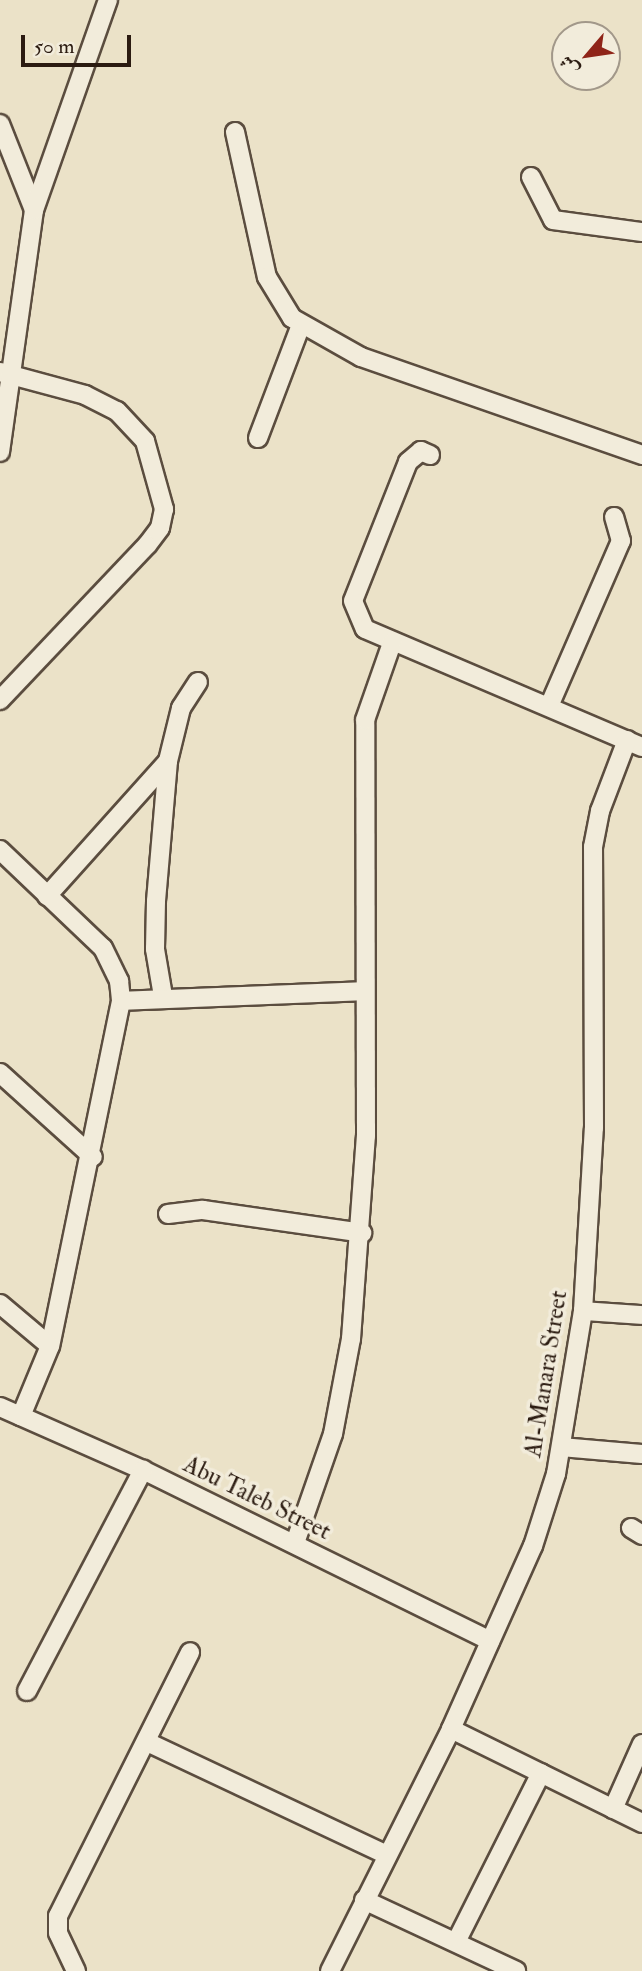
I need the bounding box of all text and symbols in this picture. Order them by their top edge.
scale bar [24,21,135,65]
north arrow [551,21,621,91]
text: 50 m [34,33,75,60]
text: ش [554,51,584,79]
street label: Al-Manara Street [519,1289,573,1459]
street label: Abu Taleb Street [179,1450,335,1546]

